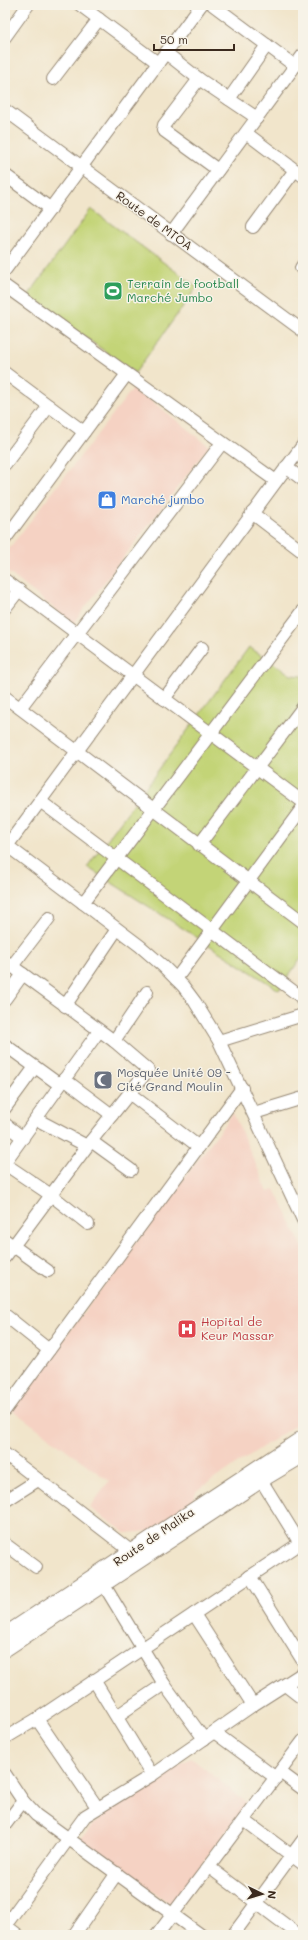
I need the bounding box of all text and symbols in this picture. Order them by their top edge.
scale bar [154,26,234,52]
text: 50 m [160,31,188,47]
street label: Route de MTOA [113,187,196,253]
place label: Terrain de football Marché Jumbo [127,275,239,305]
sports icon: Terrain de football Marché Jumbo [102,280,124,302]
shop icon: Marché jumbo [96,489,118,511]
place label: Marché jumbo [121,491,204,507]
place label: Mosquée Unité 09 - Cité Grand Moulin [117,1064,231,1094]
mosque icon: Mosquée Unité 09 - Cité Grand Moulin [92,1069,114,1091]
place label: Hopital de Keur Massar [201,1313,274,1343]
hospital icon: Hopital de Keur Massar [176,1318,198,1340]
street label: Route de Malika [110,1503,197,1569]
north arrow [242,1874,282,1914]
text: N [265,1890,280,1900]

